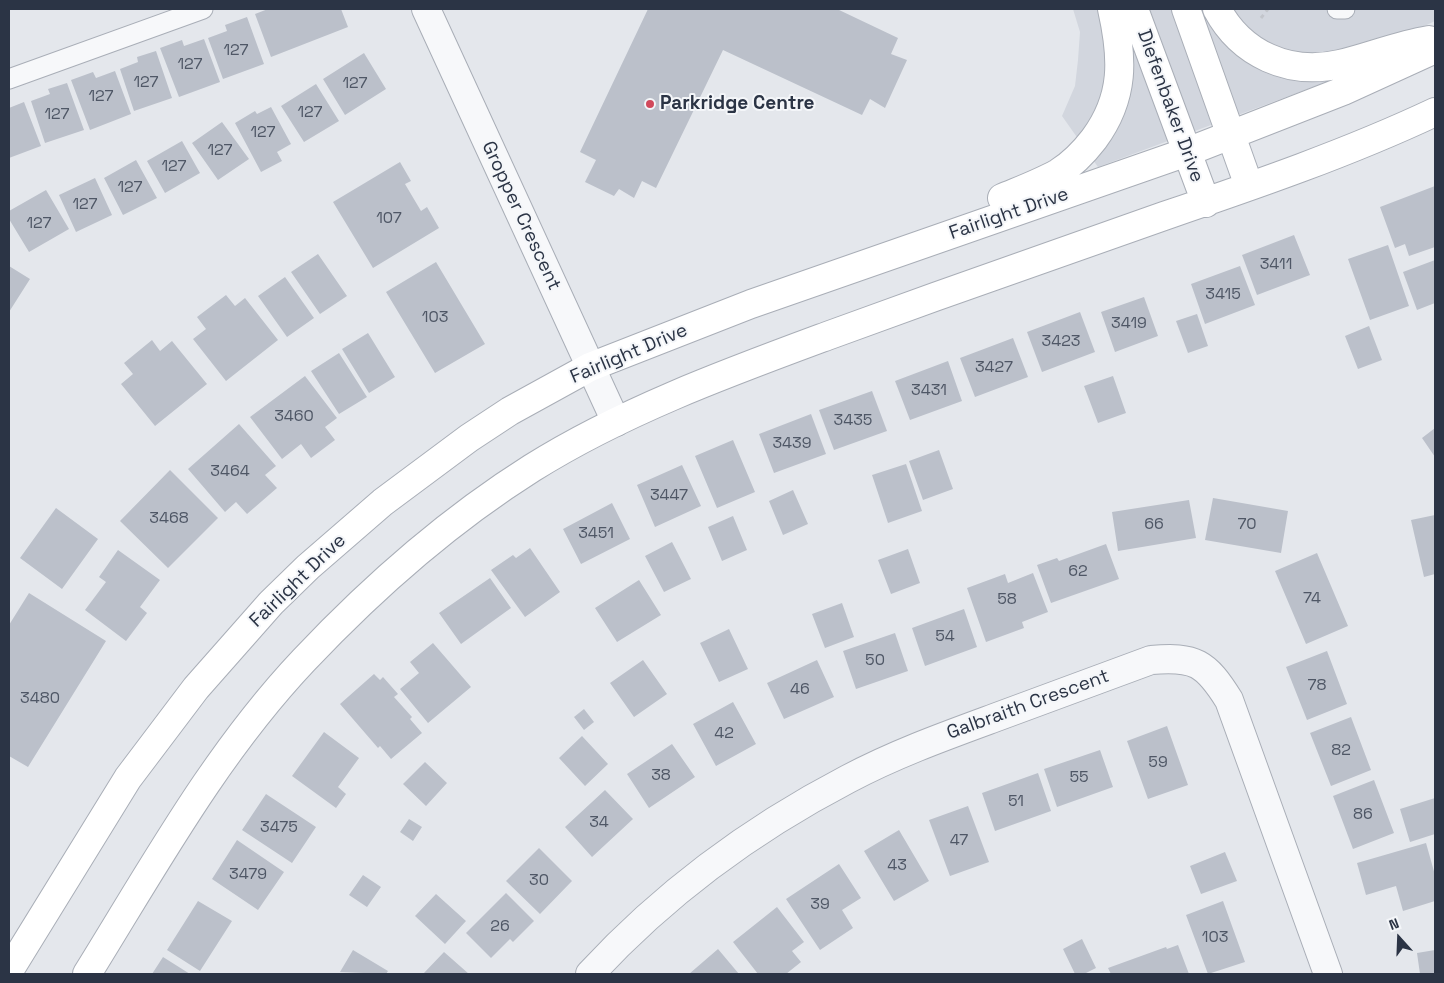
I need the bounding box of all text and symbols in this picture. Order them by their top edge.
street label: Diefenbaker Drive [1132,27,1208,185]
house number: 127 [223,41,249,61]
house number: 127 [177,55,203,75]
house number: 127 [133,73,159,93]
house number: 127 [342,74,368,94]
house number: 127 [88,87,114,107]
place label: Parkridge Centre [660,93,815,115]
marker: Parkridge Centre [644,98,656,110]
house number: 127 [297,103,323,123]
house number: 127 [44,105,70,125]
house number: 127 [250,123,276,143]
street label: Gropper Crescent [476,138,566,294]
house number: 127 [207,141,233,161]
house number: 127 [161,157,187,177]
house number: 127 [117,178,143,198]
street label: Fairlight Drive [946,183,1072,245]
house number: 127 [72,195,98,215]
house number: 107 [376,209,402,229]
house number: 127 [26,214,52,234]
house number: 3411 [1260,255,1292,275]
house number: 3415 [1205,285,1241,305]
house number: 103 [422,308,448,328]
house number: 3419 [1111,314,1147,334]
street label: Fairlight Drive [567,319,691,389]
house number: 3423 [1042,332,1080,352]
house number: 3427 [975,358,1013,378]
house number: 3431 [911,381,947,401]
house number: 3460 [274,407,314,427]
house number: 3435 [834,411,872,431]
house number: 3439 [772,434,812,454]
house number: 3464 [210,462,250,482]
house number: 3447 [650,486,688,506]
house number: 3468 [149,509,189,529]
house number: 66 [1144,515,1164,535]
house number: 70 [1237,515,1257,535]
house number: 3451 [578,524,614,544]
street label: Fairlight Drive [245,529,351,633]
house number: 62 [1068,562,1088,582]
house number: 74 [1303,589,1321,609]
house number: 58 [997,590,1017,610]
house number: 54 [935,627,955,647]
house number: 50 [865,651,885,671]
street label: Galbraith Crescent [944,665,1112,745]
house number: 78 [1308,676,1326,696]
house number: 46 [790,680,810,700]
house number: 3480 [20,689,60,709]
house number: 42 [714,724,734,744]
house number: 82 [1331,741,1351,761]
house number: 59 [1148,753,1168,773]
house number: 38 [651,766,671,786]
house number: 55 [1069,768,1089,788]
house number: 51 [1008,792,1024,812]
house number: 86 [1353,805,1373,825]
house number: 34 [589,813,609,833]
house number: 3475 [260,818,298,838]
house number: 47 [950,831,968,851]
house number: 43 [887,856,907,876]
house number: 3479 [229,865,267,885]
house number: 30 [529,871,549,891]
house number: 39 [810,895,830,915]
north arrow [1374,913,1424,963]
text: N [1386,914,1401,934]
house number: 26 [490,917,510,937]
house number: 103 [1202,928,1228,948]

